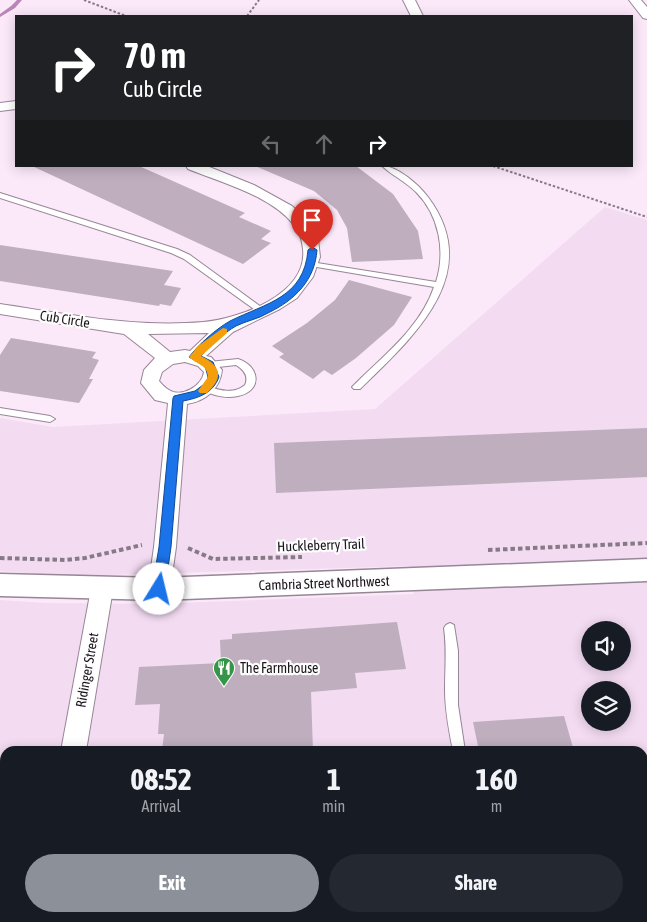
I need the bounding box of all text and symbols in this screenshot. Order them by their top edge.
icon: right [40,35,105,100]
text: 70 m [123,35,186,75]
text: Cub Circle [123,76,202,102]
icon: left [257,130,285,158]
icon: ahead [310,130,338,158]
icon: right [363,130,391,158]
pin [291,199,333,250]
icon: arrive [298,206,326,234]
street label: Cub Circle [39,307,91,331]
street label: Huckleberry Trail [277,535,365,555]
position arrow [132,562,184,614]
street label: Cambria Street Northwest [258,573,390,593]
map controls [581,621,631,731]
button: sound [581,621,631,671]
street label: Ridinger Street [73,631,101,709]
restaurant icon: The Farmhouse [212,656,236,687]
place label: The Farmhouse [240,660,318,676]
button: layers [581,681,631,731]
text: 08:52 [130,762,192,796]
text: 1 [327,762,341,796]
text: 160 [475,762,518,796]
text: Arrival [142,797,181,815]
text: min [322,797,345,815]
text: m [491,797,502,815]
button: Exit [25,854,319,912]
button: Share [329,854,623,912]

